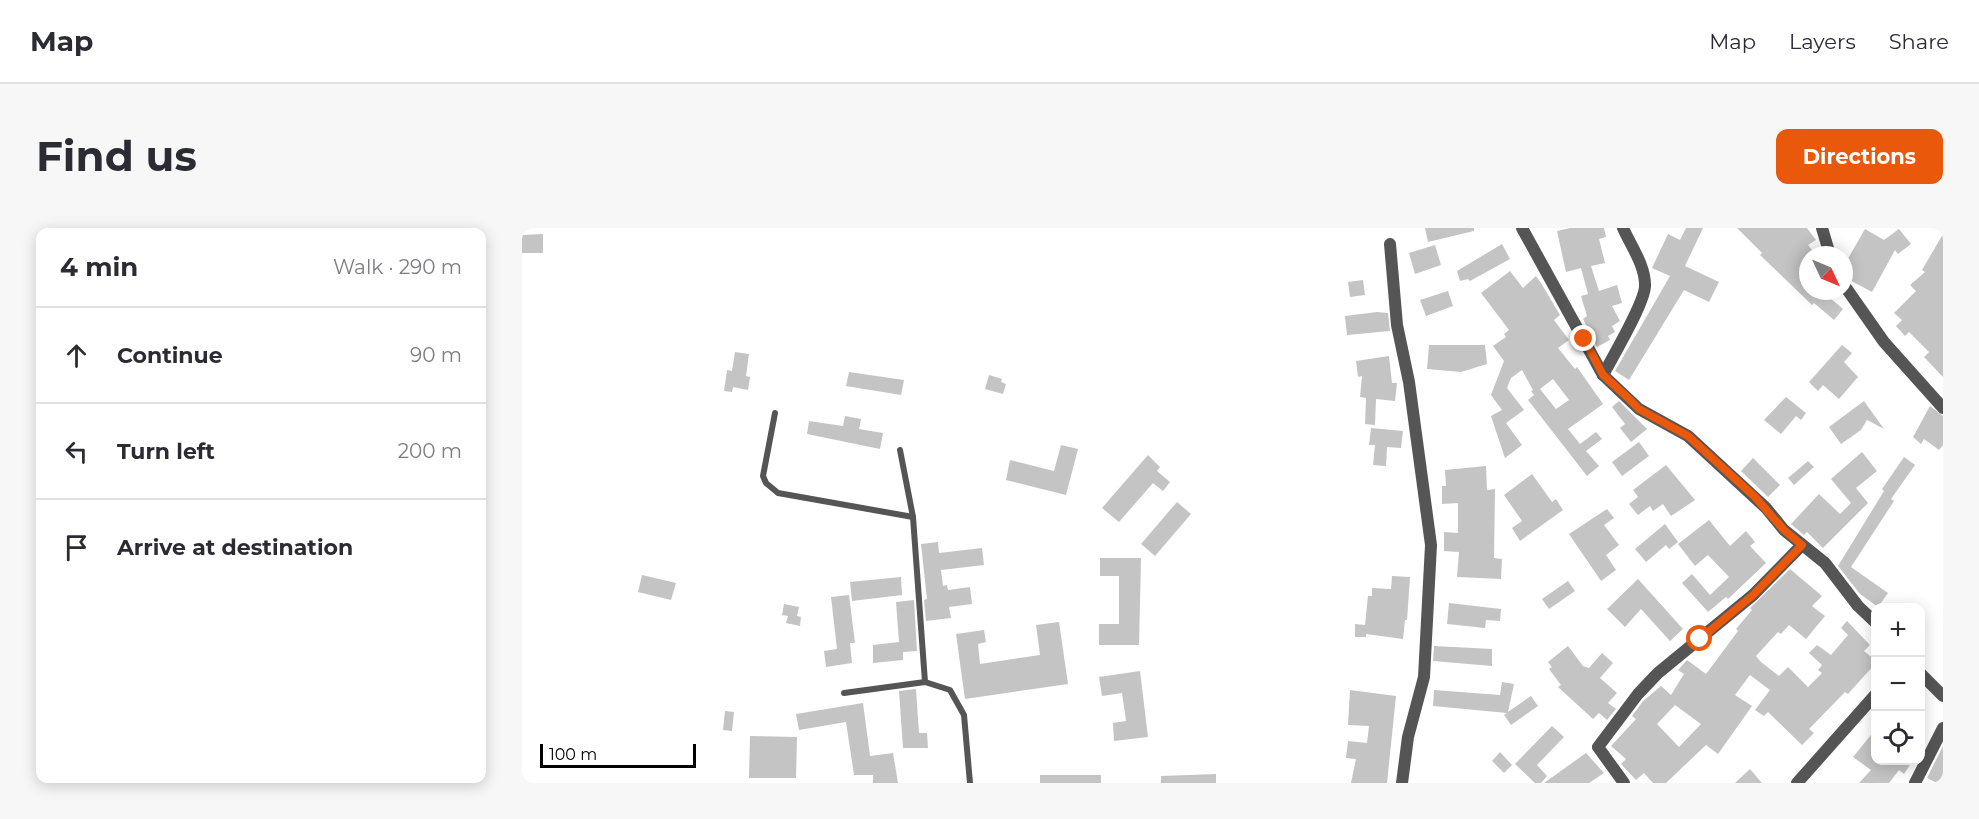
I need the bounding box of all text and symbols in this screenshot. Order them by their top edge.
text: Map [30,24,93,58]
text: Map [1709,29,1756,54]
text: Layers [1789,29,1856,54]
text: Share [1889,29,1949,54]
button: Directions [1776,129,1943,184]
text: Find us [36,130,197,182]
north arrow [1799,246,1853,300]
text: 4 min [60,251,138,283]
text: Walk · 290 m [333,255,462,279]
route end [1570,325,1596,351]
icon: ahead [60,339,93,372]
text: Continue [117,342,223,369]
text: 90 m [410,343,462,367]
icon: left [60,435,93,468]
text: Turn left [117,438,215,465]
text: 200 m [398,439,462,463]
icon: arrive [60,531,93,564]
text: Arrive at destination [117,534,353,561]
map controls [1871,603,1925,765]
button: + [1871,603,1925,657]
route start [1686,625,1712,651]
button: − [1871,657,1925,711]
button: locate [1871,711,1925,765]
scale bar [540,741,696,768]
text: 100 m [549,745,597,764]

